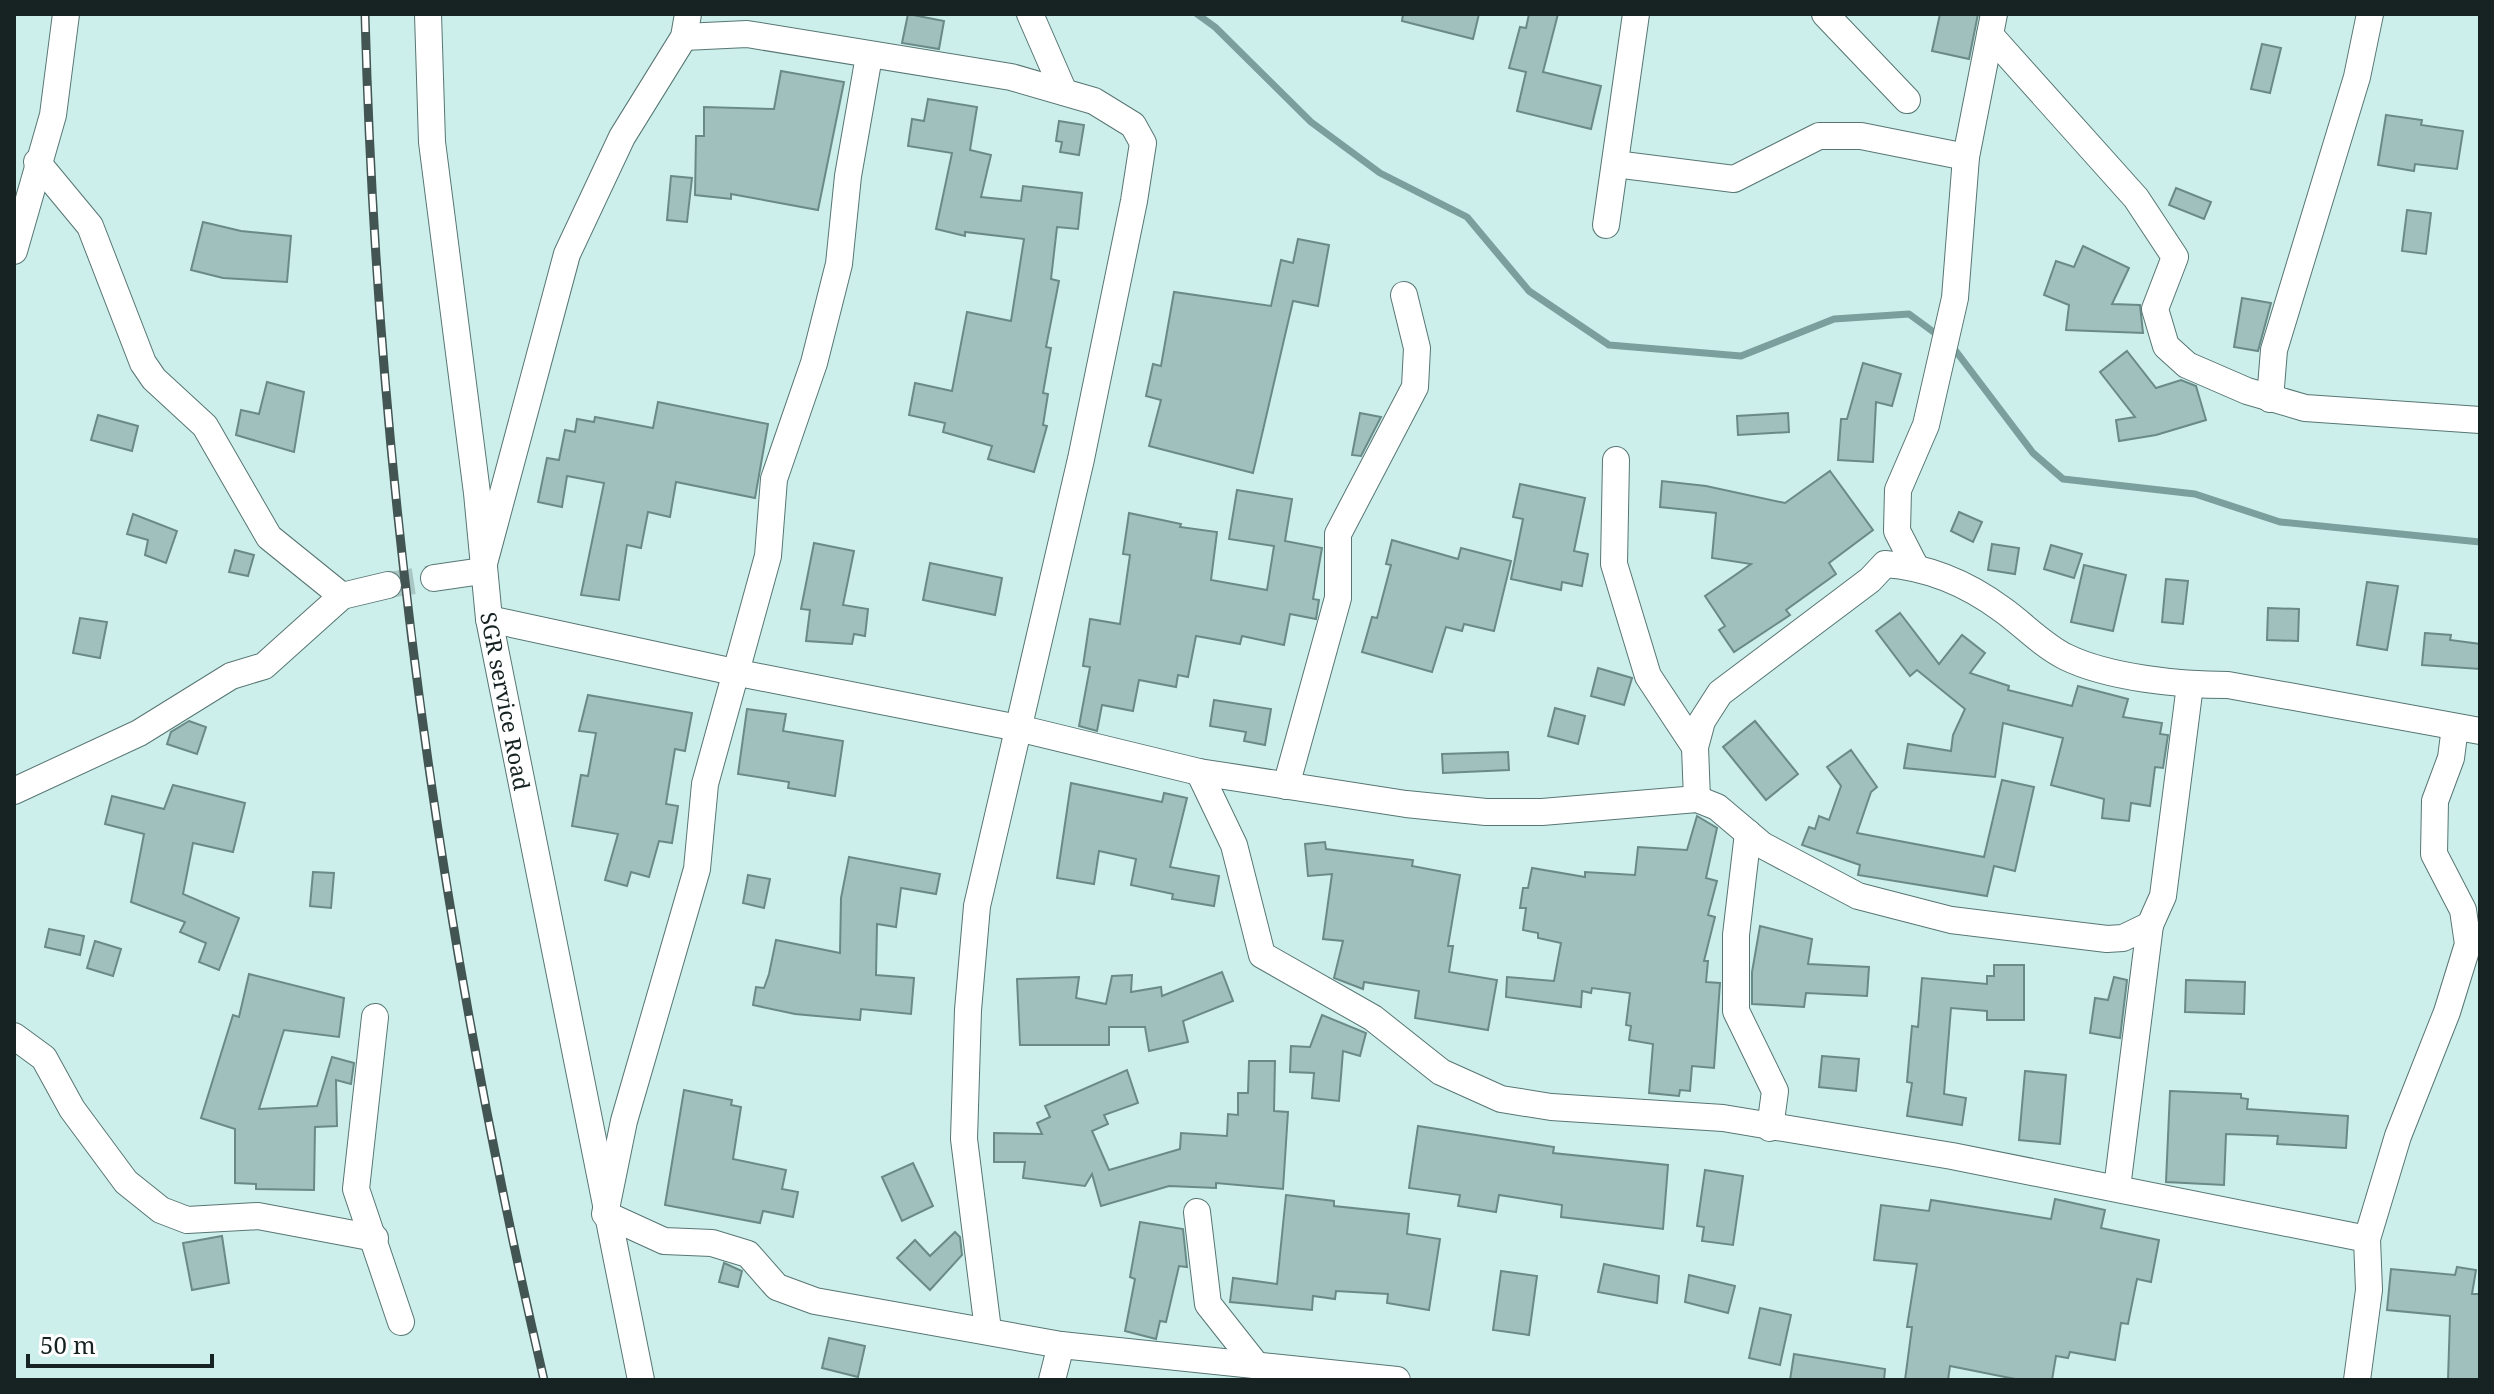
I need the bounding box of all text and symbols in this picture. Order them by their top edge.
street label: SGR service Road [474,609,538,793]
scale bar [28,1318,212,1368]
text: 50 m [40,1328,96,1361]

